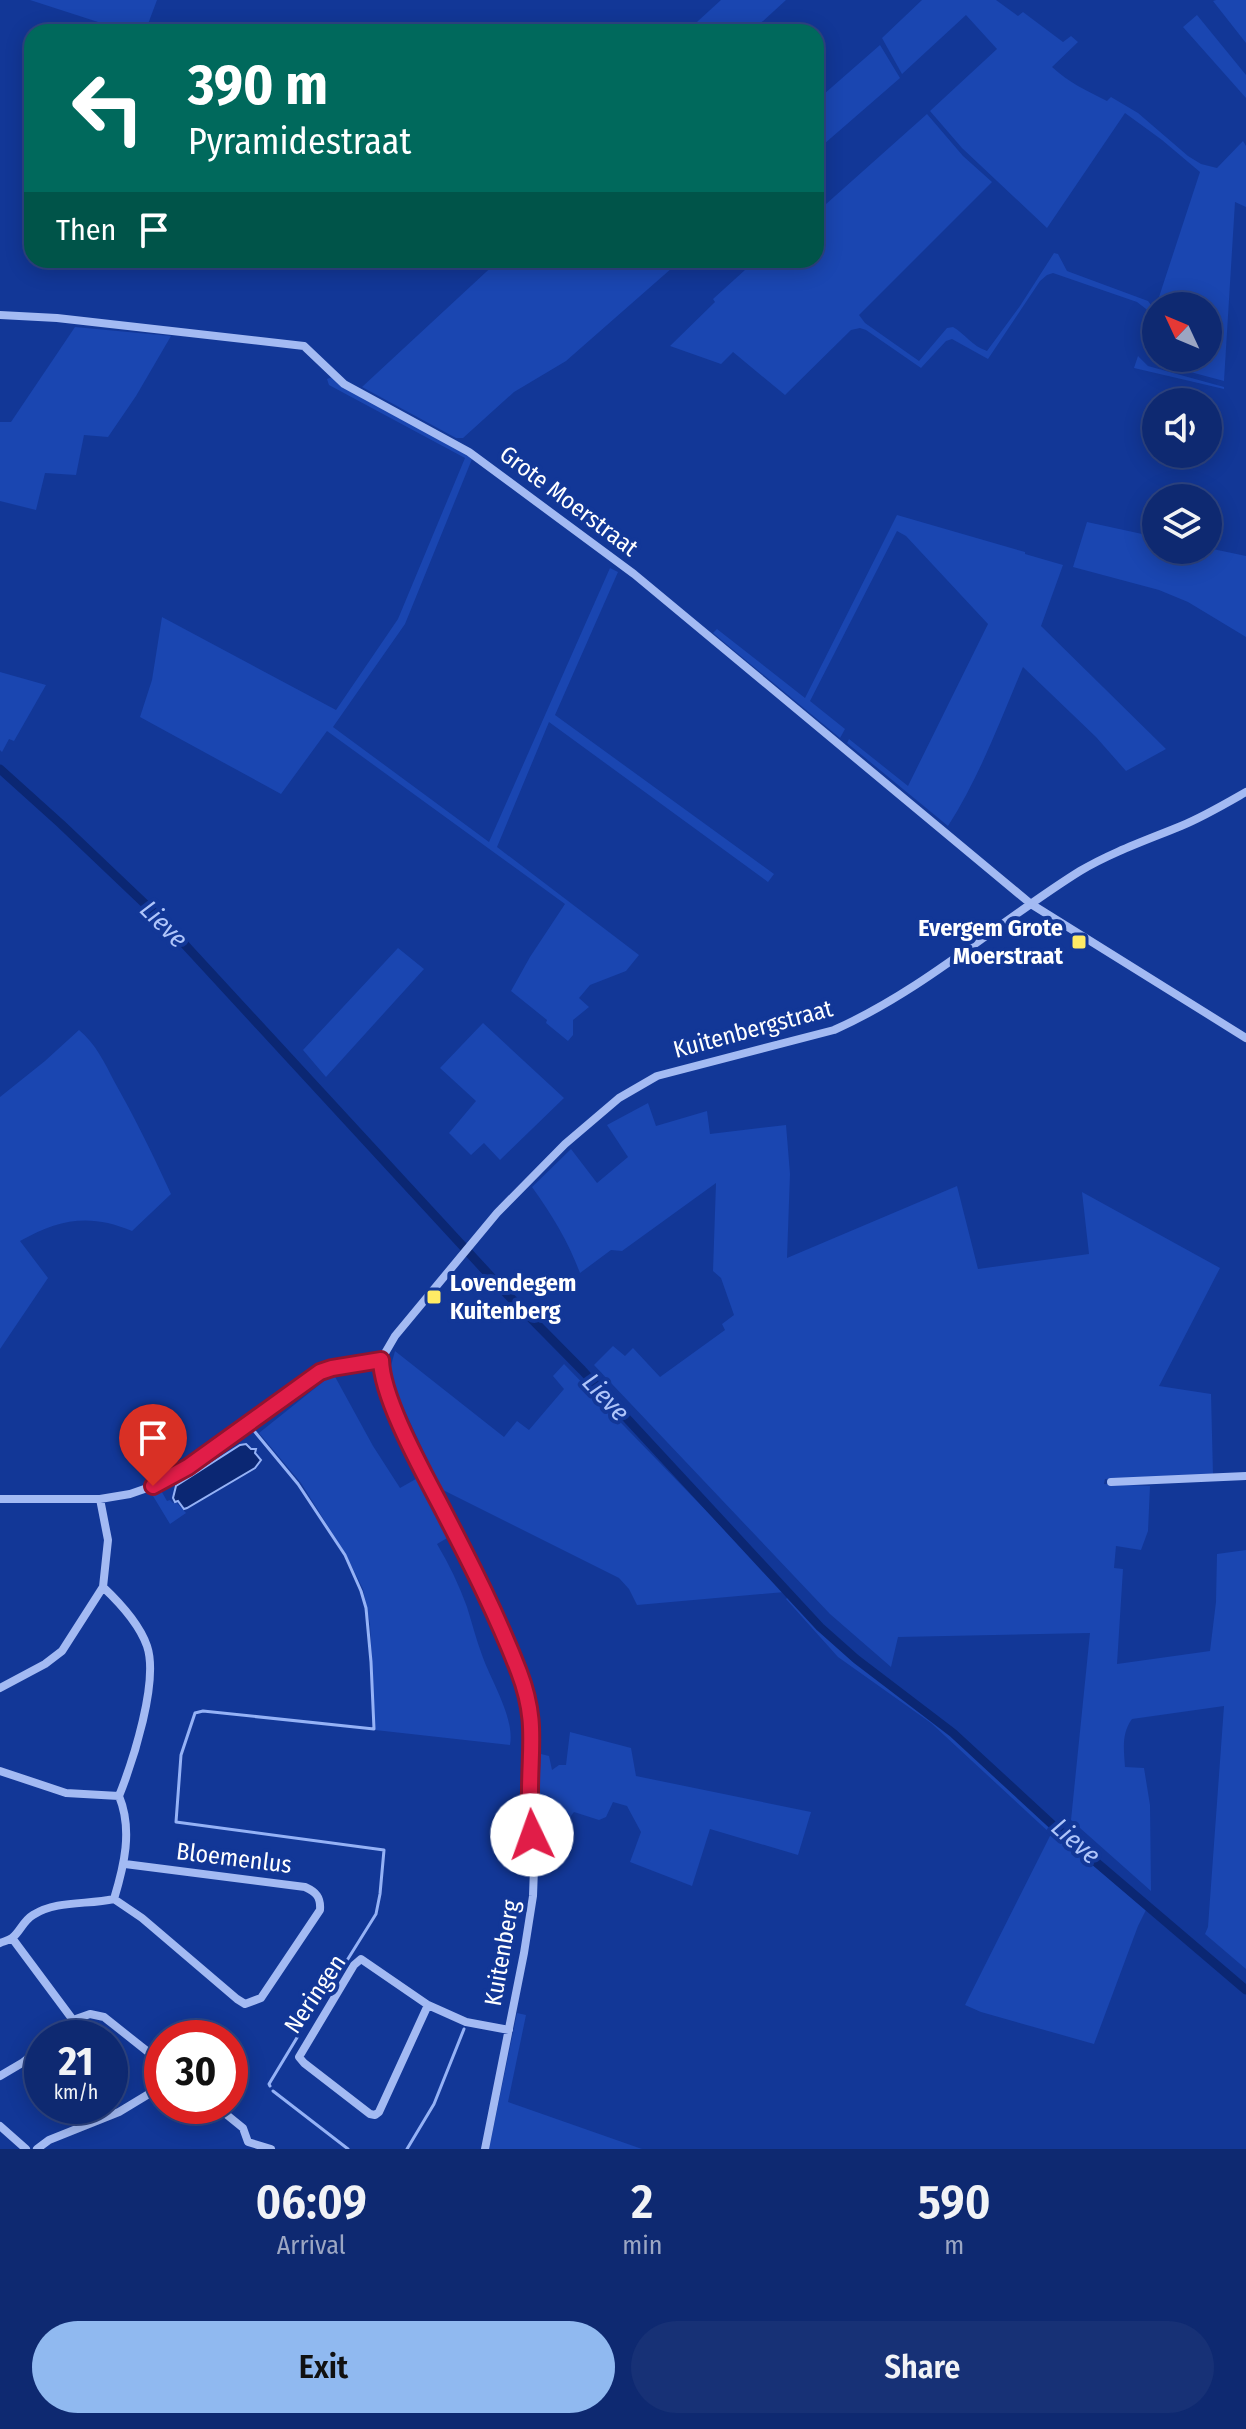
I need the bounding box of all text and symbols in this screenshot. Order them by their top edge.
text: 390 m [188,52,328,119]
icon: left [56,56,160,160]
text: Pyramidestraat [188,120,411,164]
icon: arrive [132,208,176,252]
text: Then [56,212,116,248]
north arrow [1142,292,1222,372]
map controls [1142,292,1222,564]
button: sound [1142,388,1222,468]
street label: Grote Moerstraat [494,440,644,562]
button: layers [1142,484,1222,564]
water label: Lieve [134,894,194,954]
place label: Evergem Grote Moerstraat [918,914,1064,970]
marker: Evergem Grote Moerstraat [1070,933,1088,951]
street label: Kuitenbergstraat [670,994,836,1064]
place label: Lovendegem Kuitenberg [450,1269,576,1325]
marker: Lovendegem Kuitenberg [425,1288,443,1306]
water label: Lieve [576,1367,635,1428]
pin [119,1404,187,1486]
icon: arrive [131,1416,175,1460]
position arrow [490,1793,574,1877]
water label: Lieve [1045,1812,1106,1871]
street label: Bloemenlus [175,1837,293,1879]
street label: Kuitenberg [479,1897,525,2008]
street label: Neringen [279,1949,351,2039]
speed limit sign: 30 [144,2020,248,2124]
text: 21 [59,2038,93,2086]
text: km/h [54,2080,98,2104]
text: 06:09 [255,2173,367,2231]
text: 2 [631,2173,653,2231]
text: 590 [918,2173,991,2231]
text: Arrival [277,2230,346,2261]
text: min [622,2230,662,2261]
text: m [944,2230,964,2261]
button: Exit [32,2321,615,2413]
button: Share [631,2321,1214,2413]

